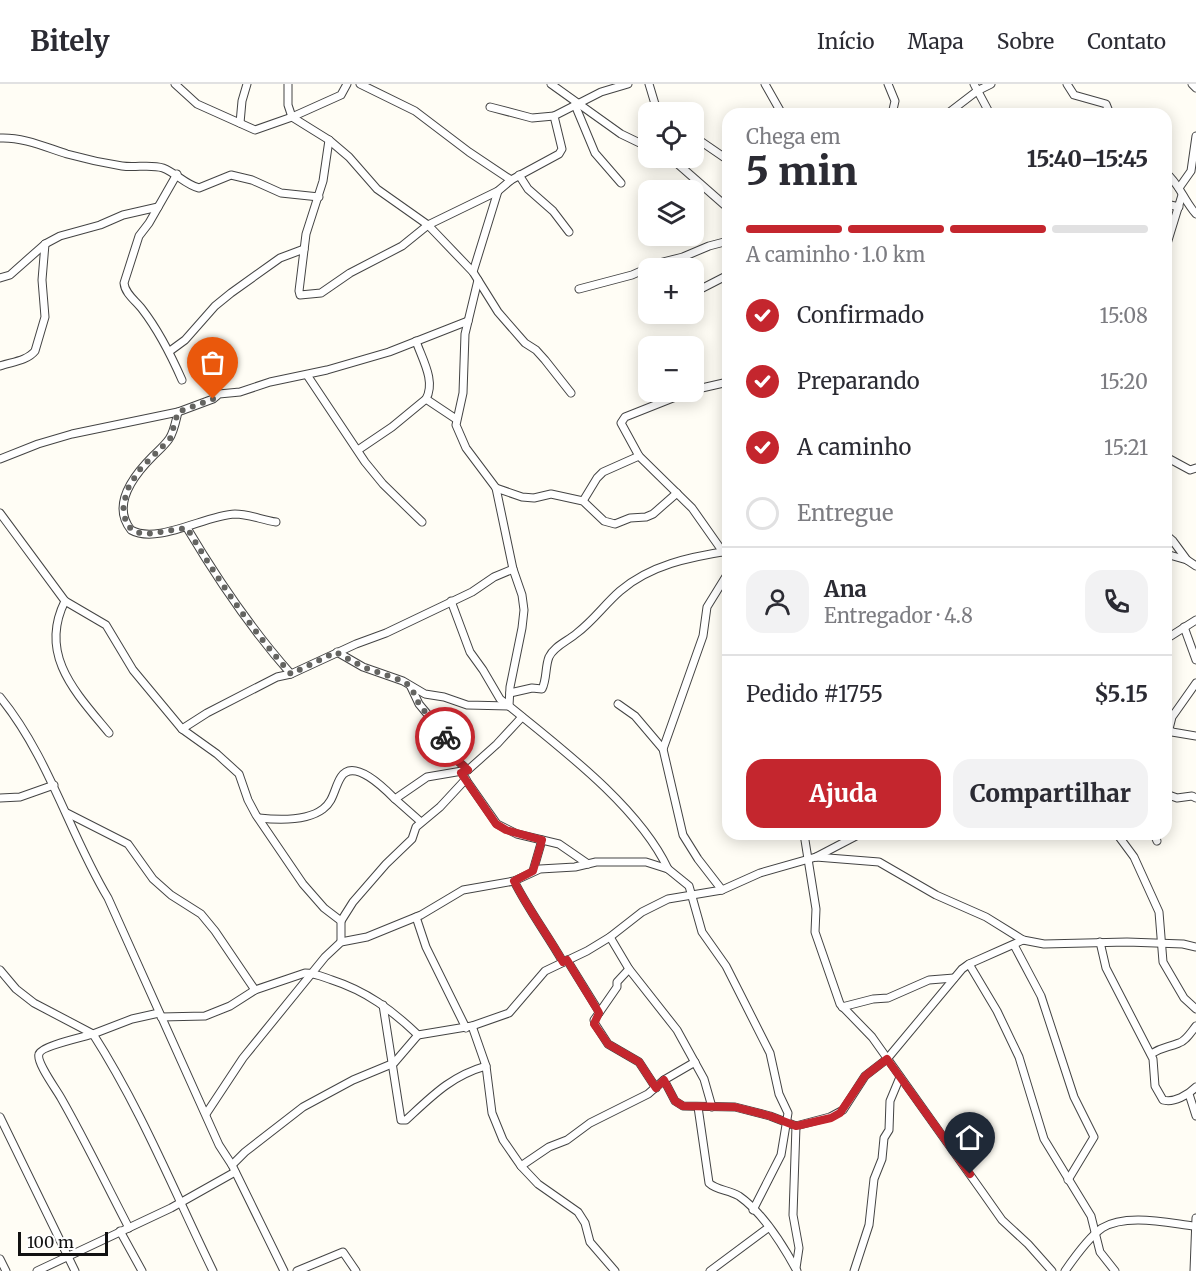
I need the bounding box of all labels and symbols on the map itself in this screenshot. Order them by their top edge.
pin [187,337,238,399]
courier [415,707,475,767]
pin [944,1112,995,1174]
scale bar [18,1229,108,1256]

